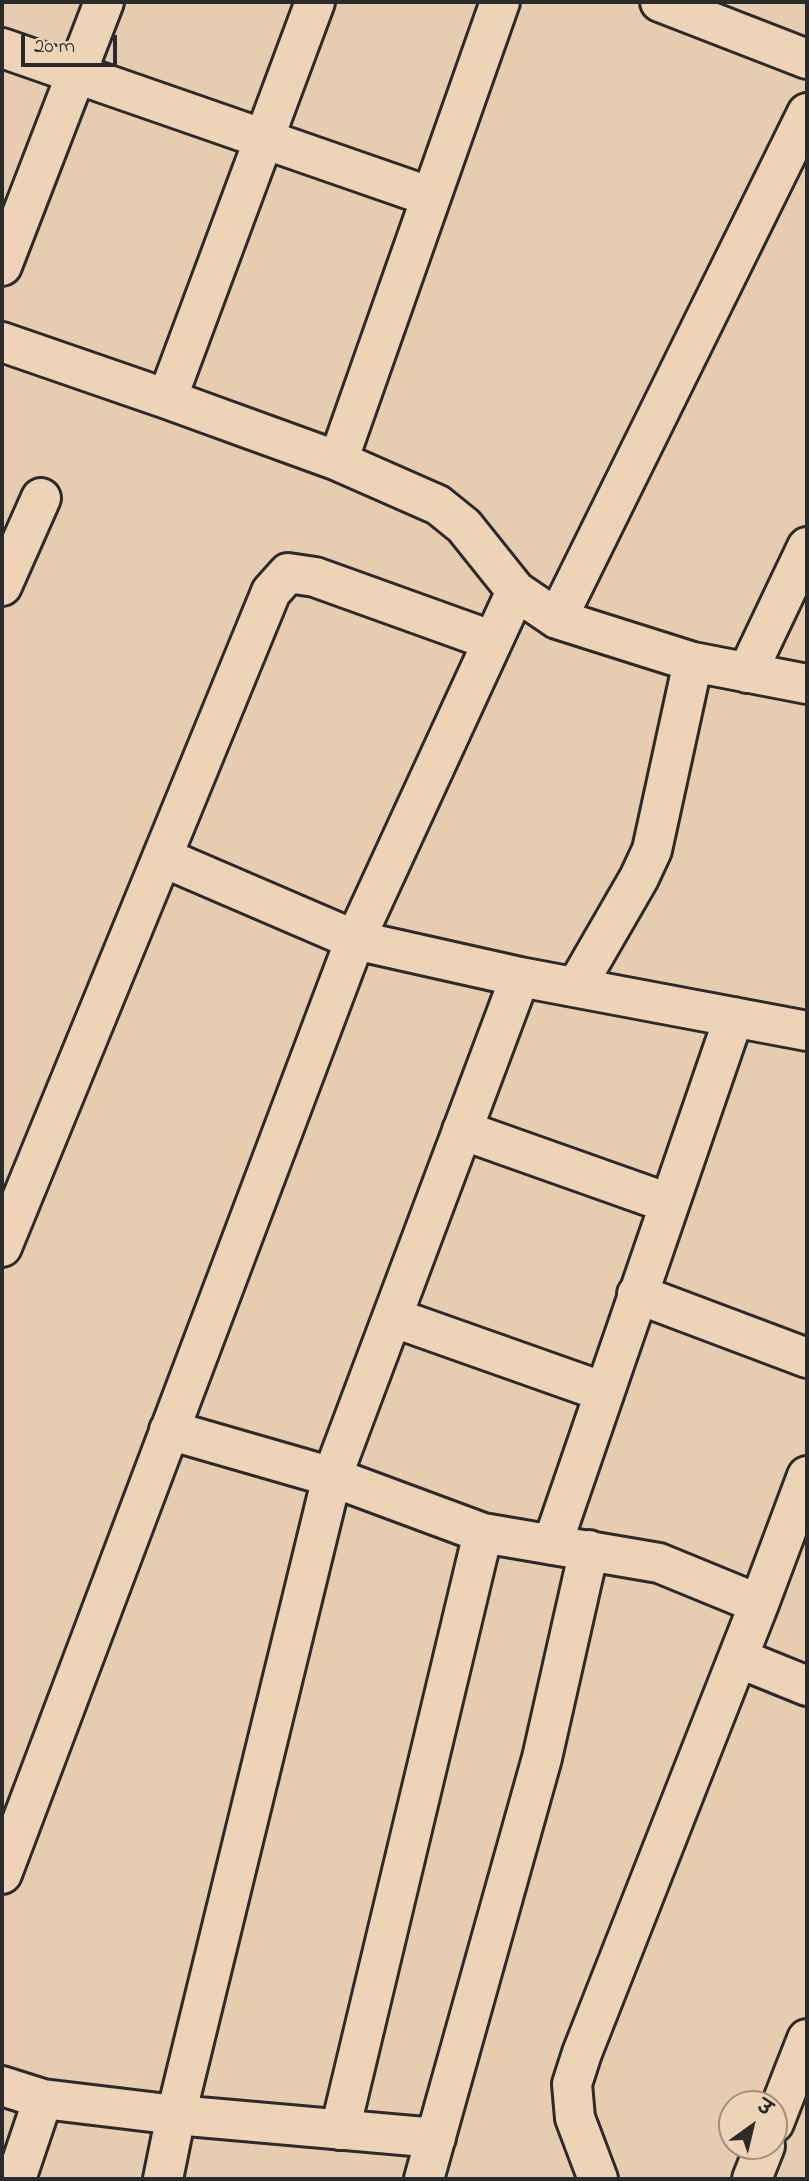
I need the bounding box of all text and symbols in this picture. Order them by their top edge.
scale bar [24,21,121,65]
text: 20 m [34,32,75,62]
north arrow [718,2090,788,2160]
text: उ [751,2094,777,2124]

